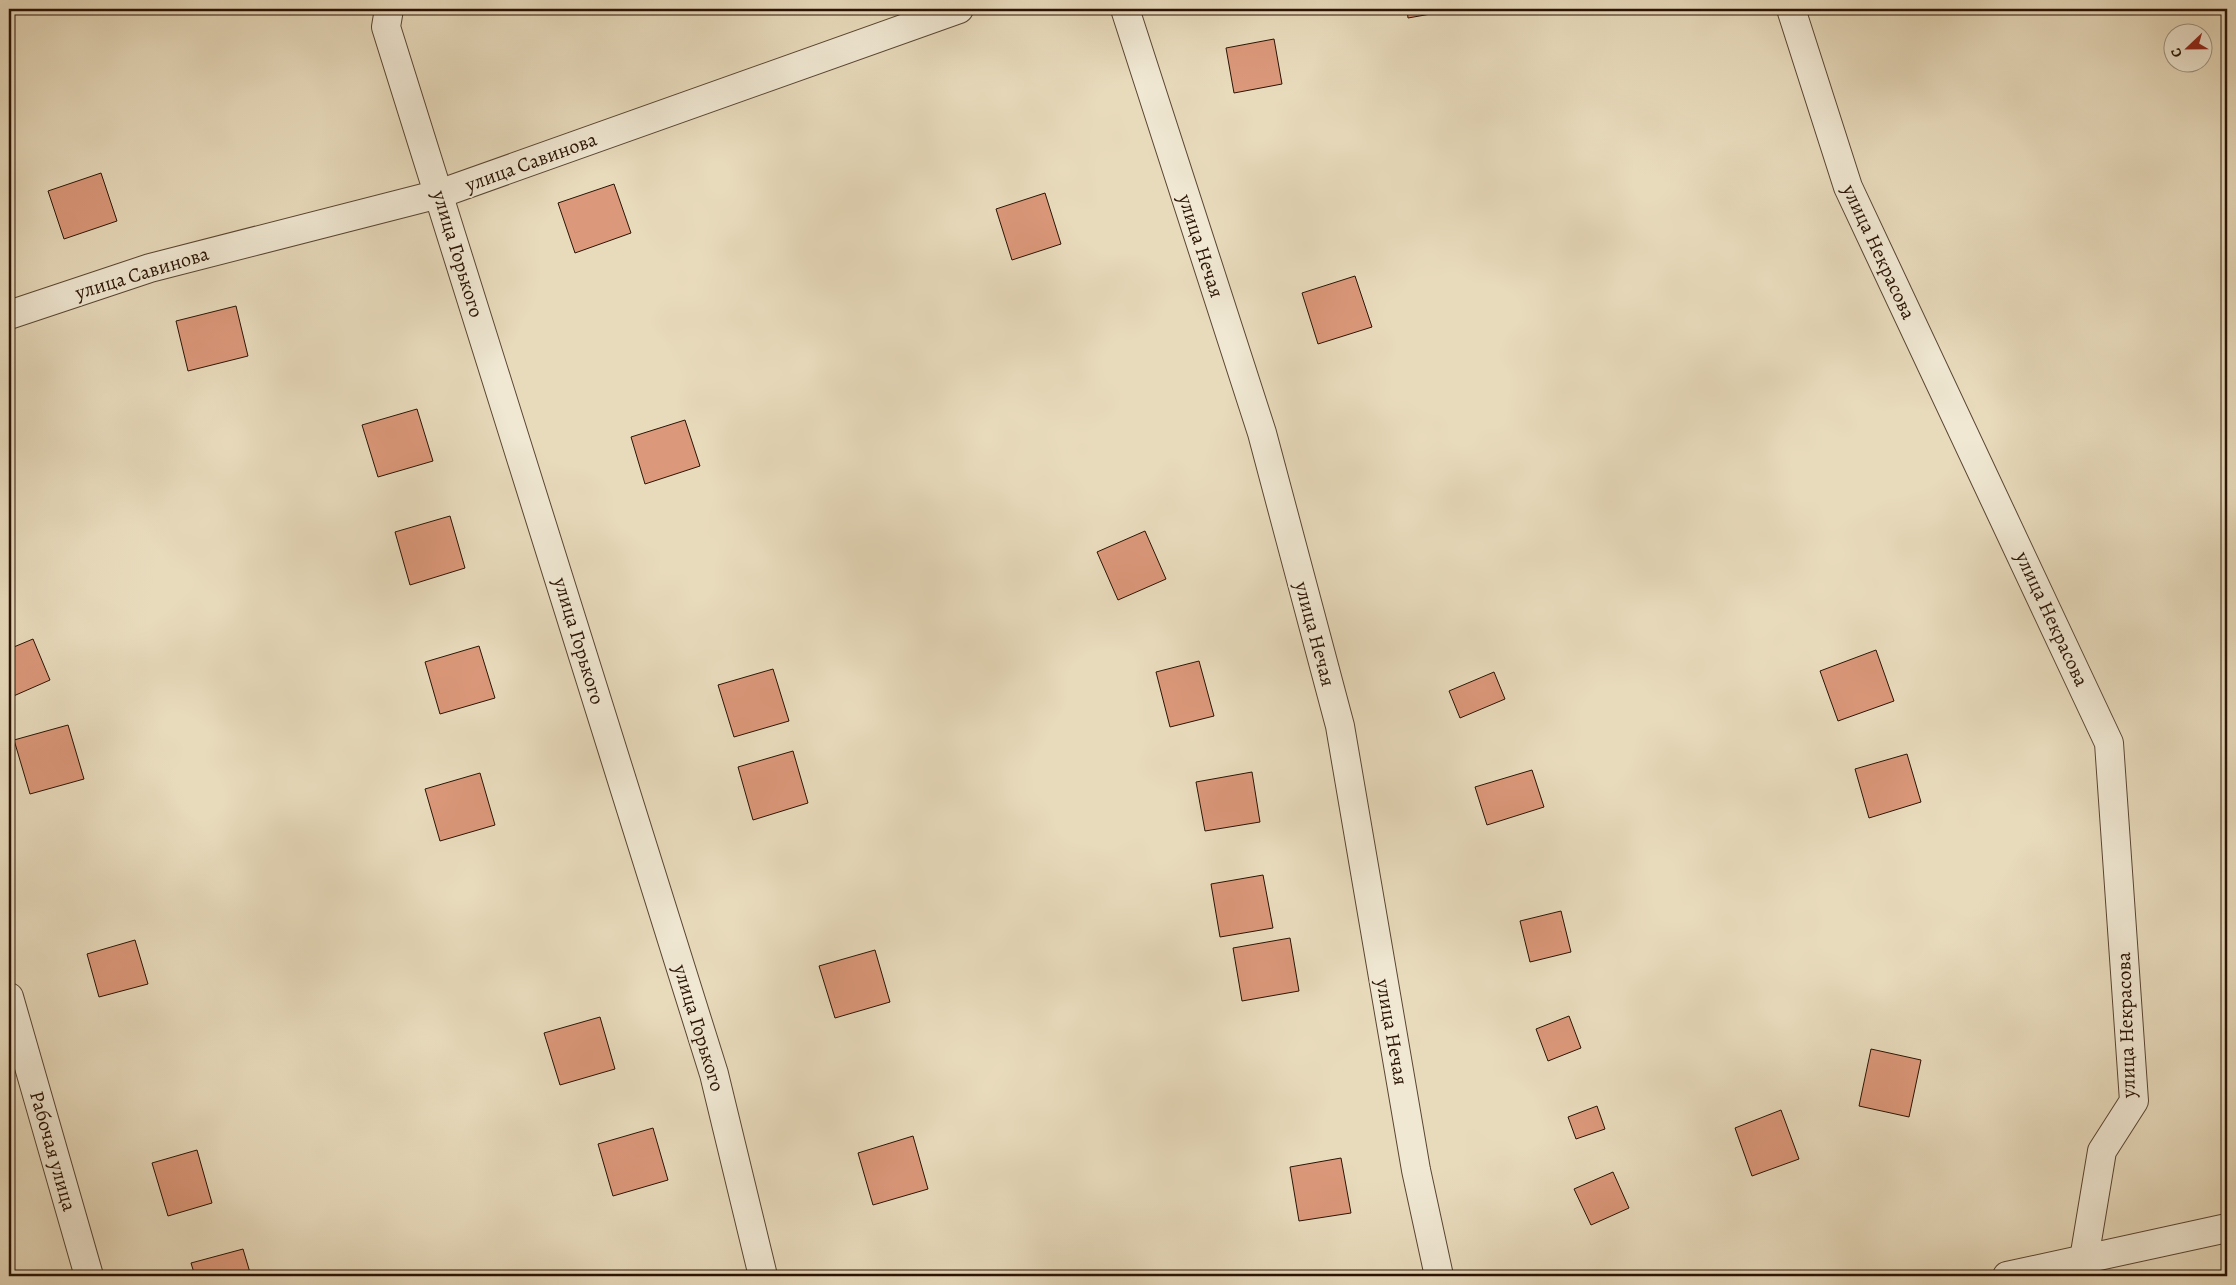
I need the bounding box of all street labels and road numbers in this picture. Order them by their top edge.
street label: улица Савинова [460,125,601,199]
street label: улица Некрасова [1835,179,1922,325]
street label: улица Горького [426,186,490,321]
street label: улица Нечая [1171,190,1230,301]
street label: улица Савинова [71,240,213,306]
street label: улица Некрасова [2008,546,2095,692]
street label: улица Горького [547,573,611,708]
street label: улица Нечая [1288,578,1342,689]
street label: улица Некрасова [2110,951,2142,1099]
street label: улица Горького [667,960,731,1095]
street label: улица Нечая [1369,976,1415,1087]
street label: Рабочая улица [23,1088,83,1215]

